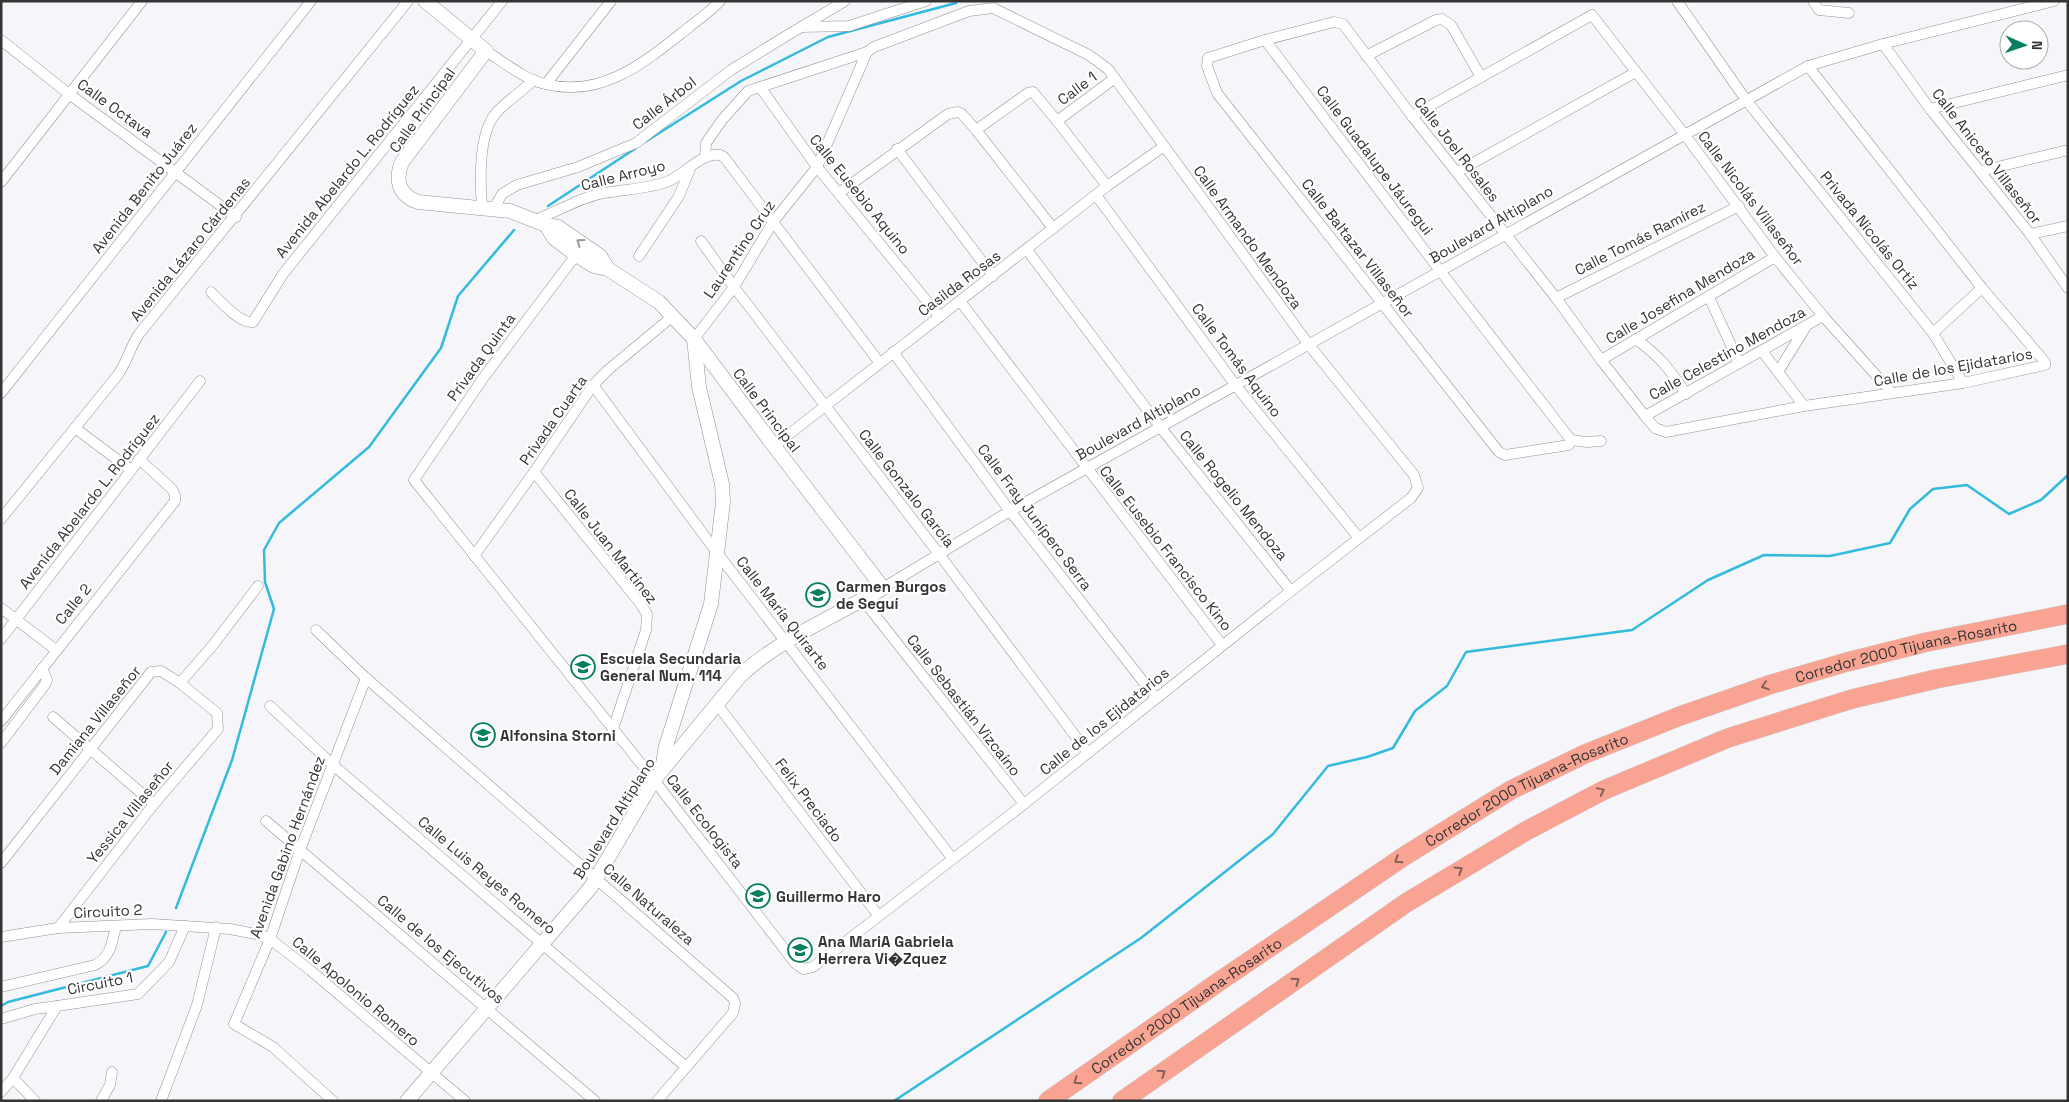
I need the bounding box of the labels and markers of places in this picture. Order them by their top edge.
place label: Carmen Burgos de Seguí [836,577,946,613]
school or university icon: Carmen Burgos de Seguí [805,582,831,608]
place label: Escuela Secundaria General Num. 114 [600,649,742,685]
school or university icon: Escuela Secundaria General Num. 114 [570,654,596,680]
school or university icon: Alfonsina Storni [470,722,496,748]
place label: Alfonsina Storni [500,726,616,745]
school or university icon: Guillermo Haro [745,883,771,909]
place label: Guillermo Haro [776,887,881,906]
place label: Ana MariA Gabriela Herrera Vi�Zquez [818,932,954,968]
school or university icon: Ana MariA Gabriela Herrera Vi�Zquez [787,937,813,963]

